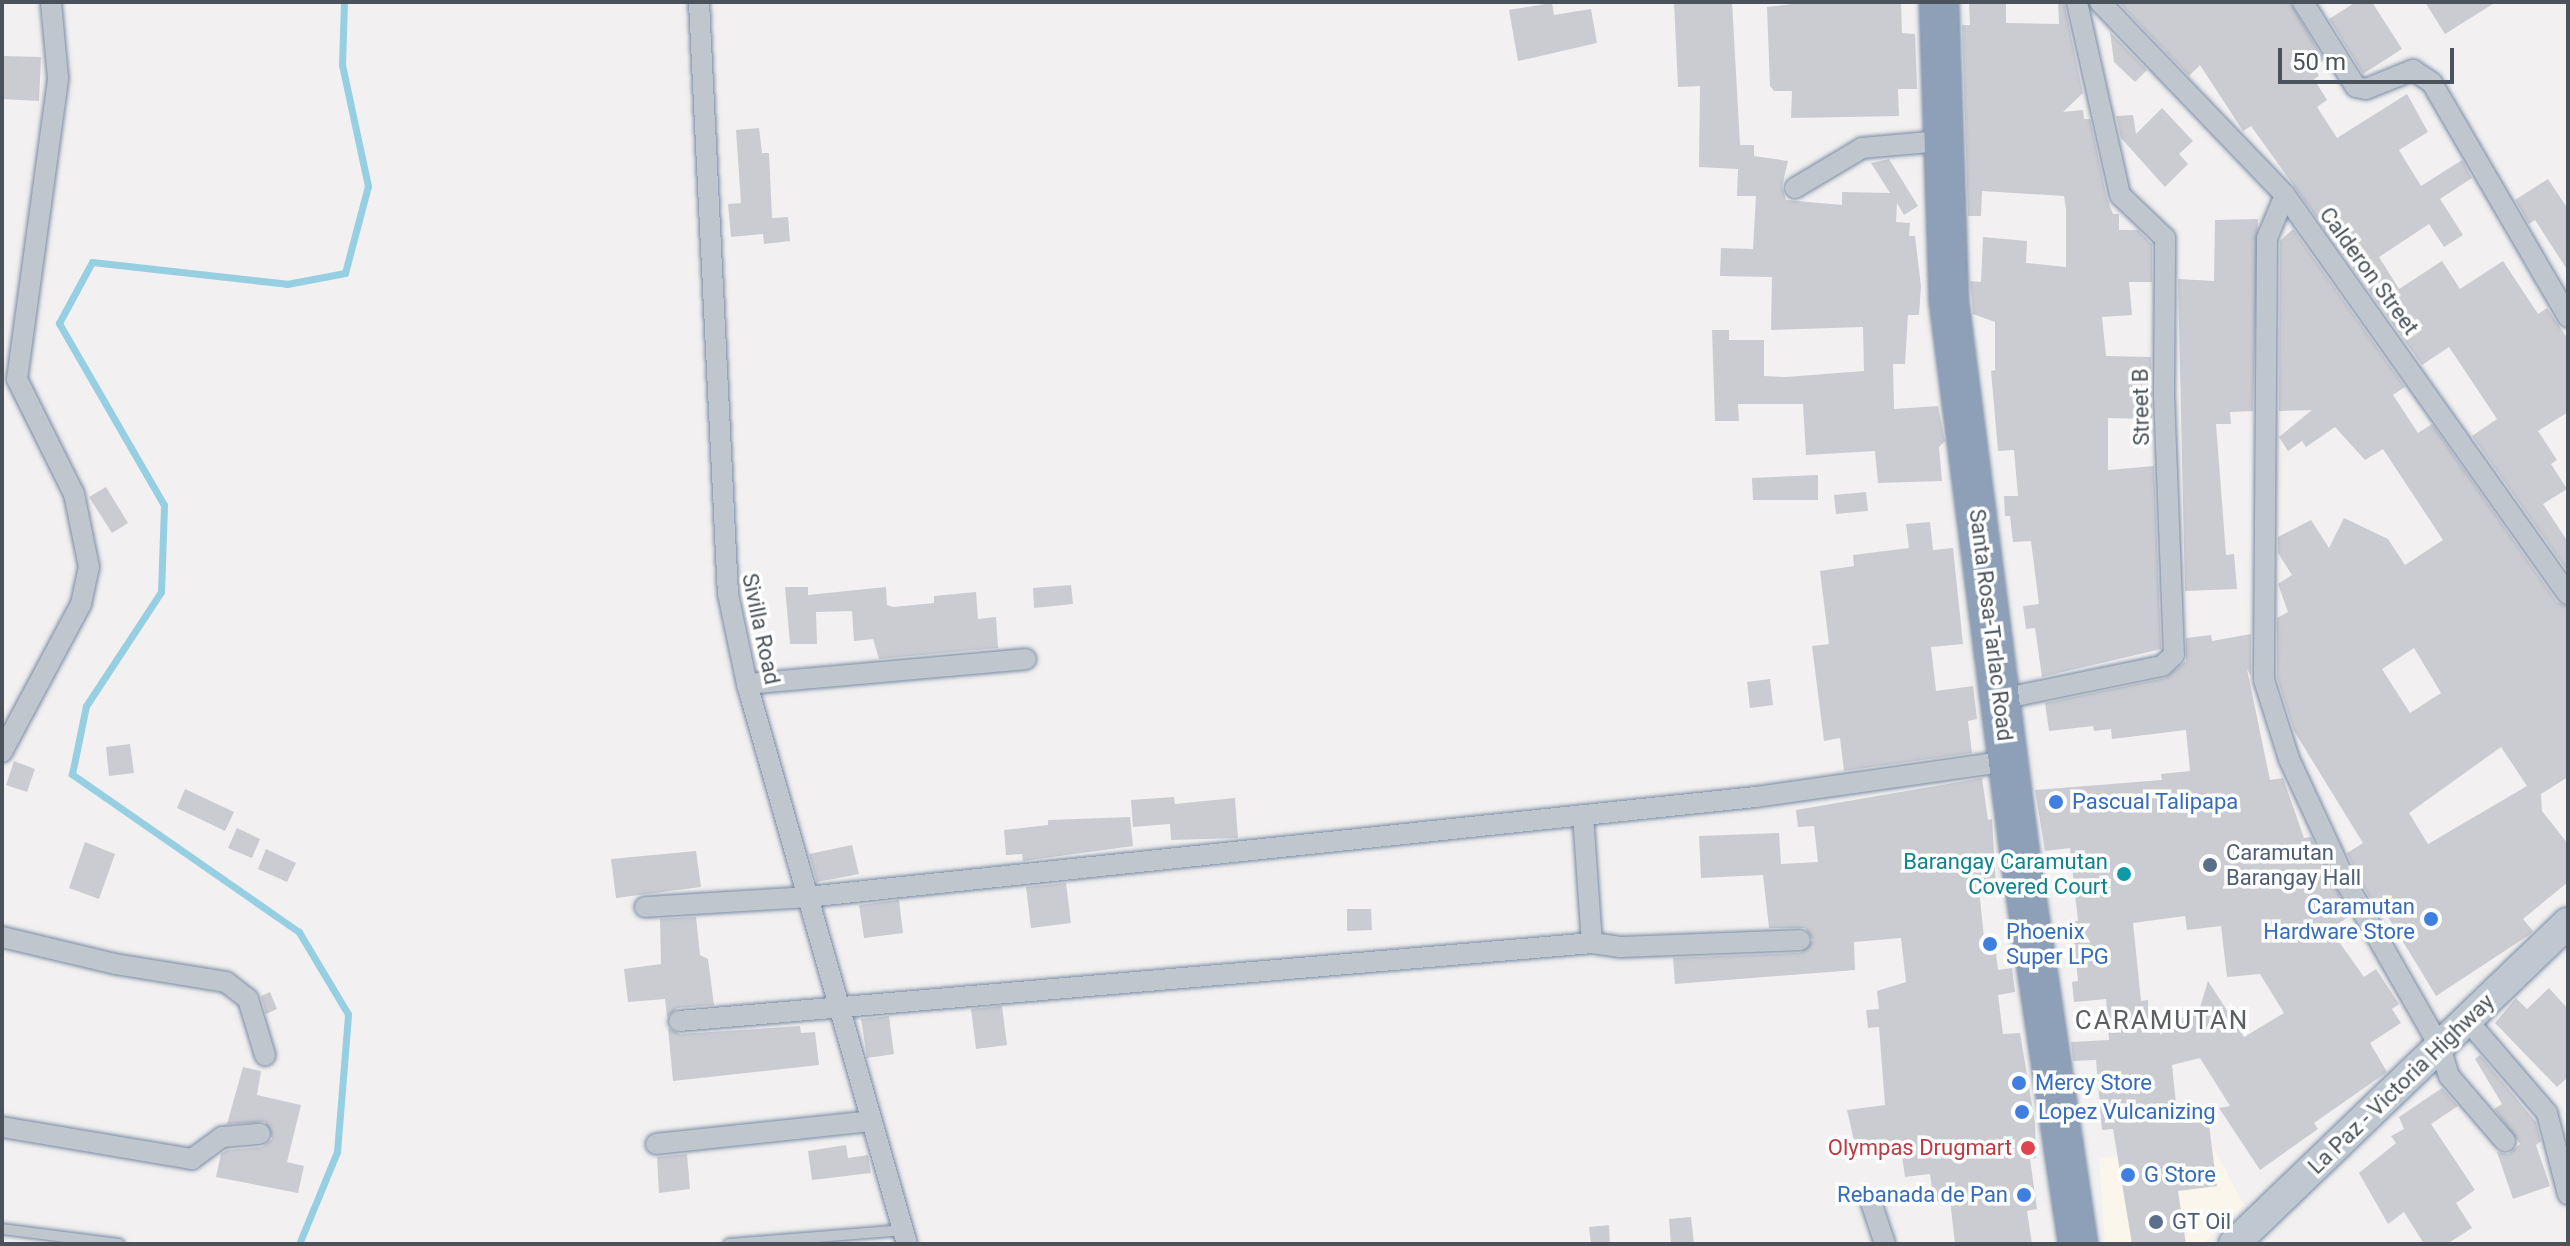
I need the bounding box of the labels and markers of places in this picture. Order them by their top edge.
place label: Pascual Talipapa [2072,789,2239,815]
marker: Pascual Talipapa [2047,793,2065,811]
place label: Caramutan Barangay Hall [2226,839,2361,890]
place label: Barangay Caramutan Covered Court [1903,848,2108,900]
marker: Caramutan Barangay Hall [2201,856,2219,874]
marker: Barangay Caramutan Covered Court [2115,865,2133,883]
place label: Caramutan Hardware Store [2263,893,2415,944]
marker: Caramutan Hardware Store [2422,910,2440,928]
place label: Phoenix Super LPG [2006,918,2109,970]
marker: Phoenix Super LPG [1981,935,1999,953]
place label: Mercy Store [2035,1070,2152,1096]
marker: Mercy Store [2010,1074,2028,1092]
place label: Lopez Vulcanizing [2038,1099,2216,1125]
marker: Lopez Vulcanizing [2013,1103,2031,1121]
place label: Olympas Drugmart [1828,1135,2012,1161]
marker: Olympas Drugmart [2019,1139,2037,1157]
place label: G Store [2144,1162,2216,1188]
marker: G Store [2119,1166,2137,1184]
place label: Rebanada de Pan [1837,1182,2008,1208]
marker: Rebanada de Pan [2015,1186,2033,1204]
place label: GT Oil [2172,1209,2231,1235]
marker: GT Oil [2147,1213,2165,1231]

